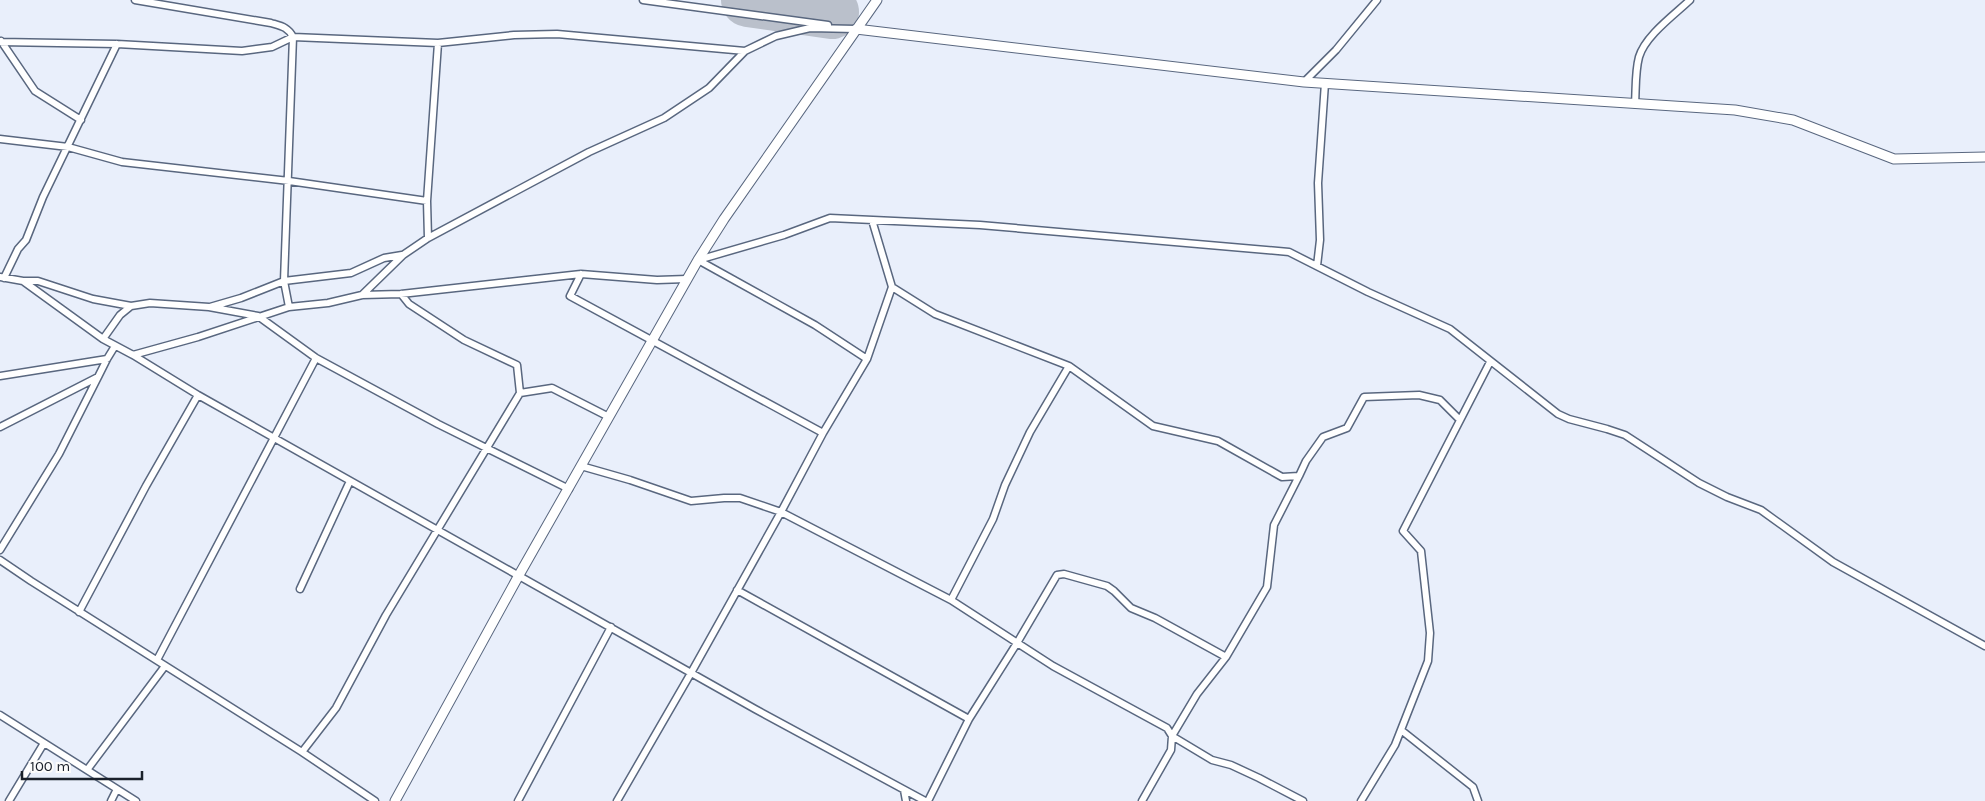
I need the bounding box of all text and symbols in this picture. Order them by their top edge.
scale bar [22,748,142,780]
text: 100 m [30,757,70,775]

